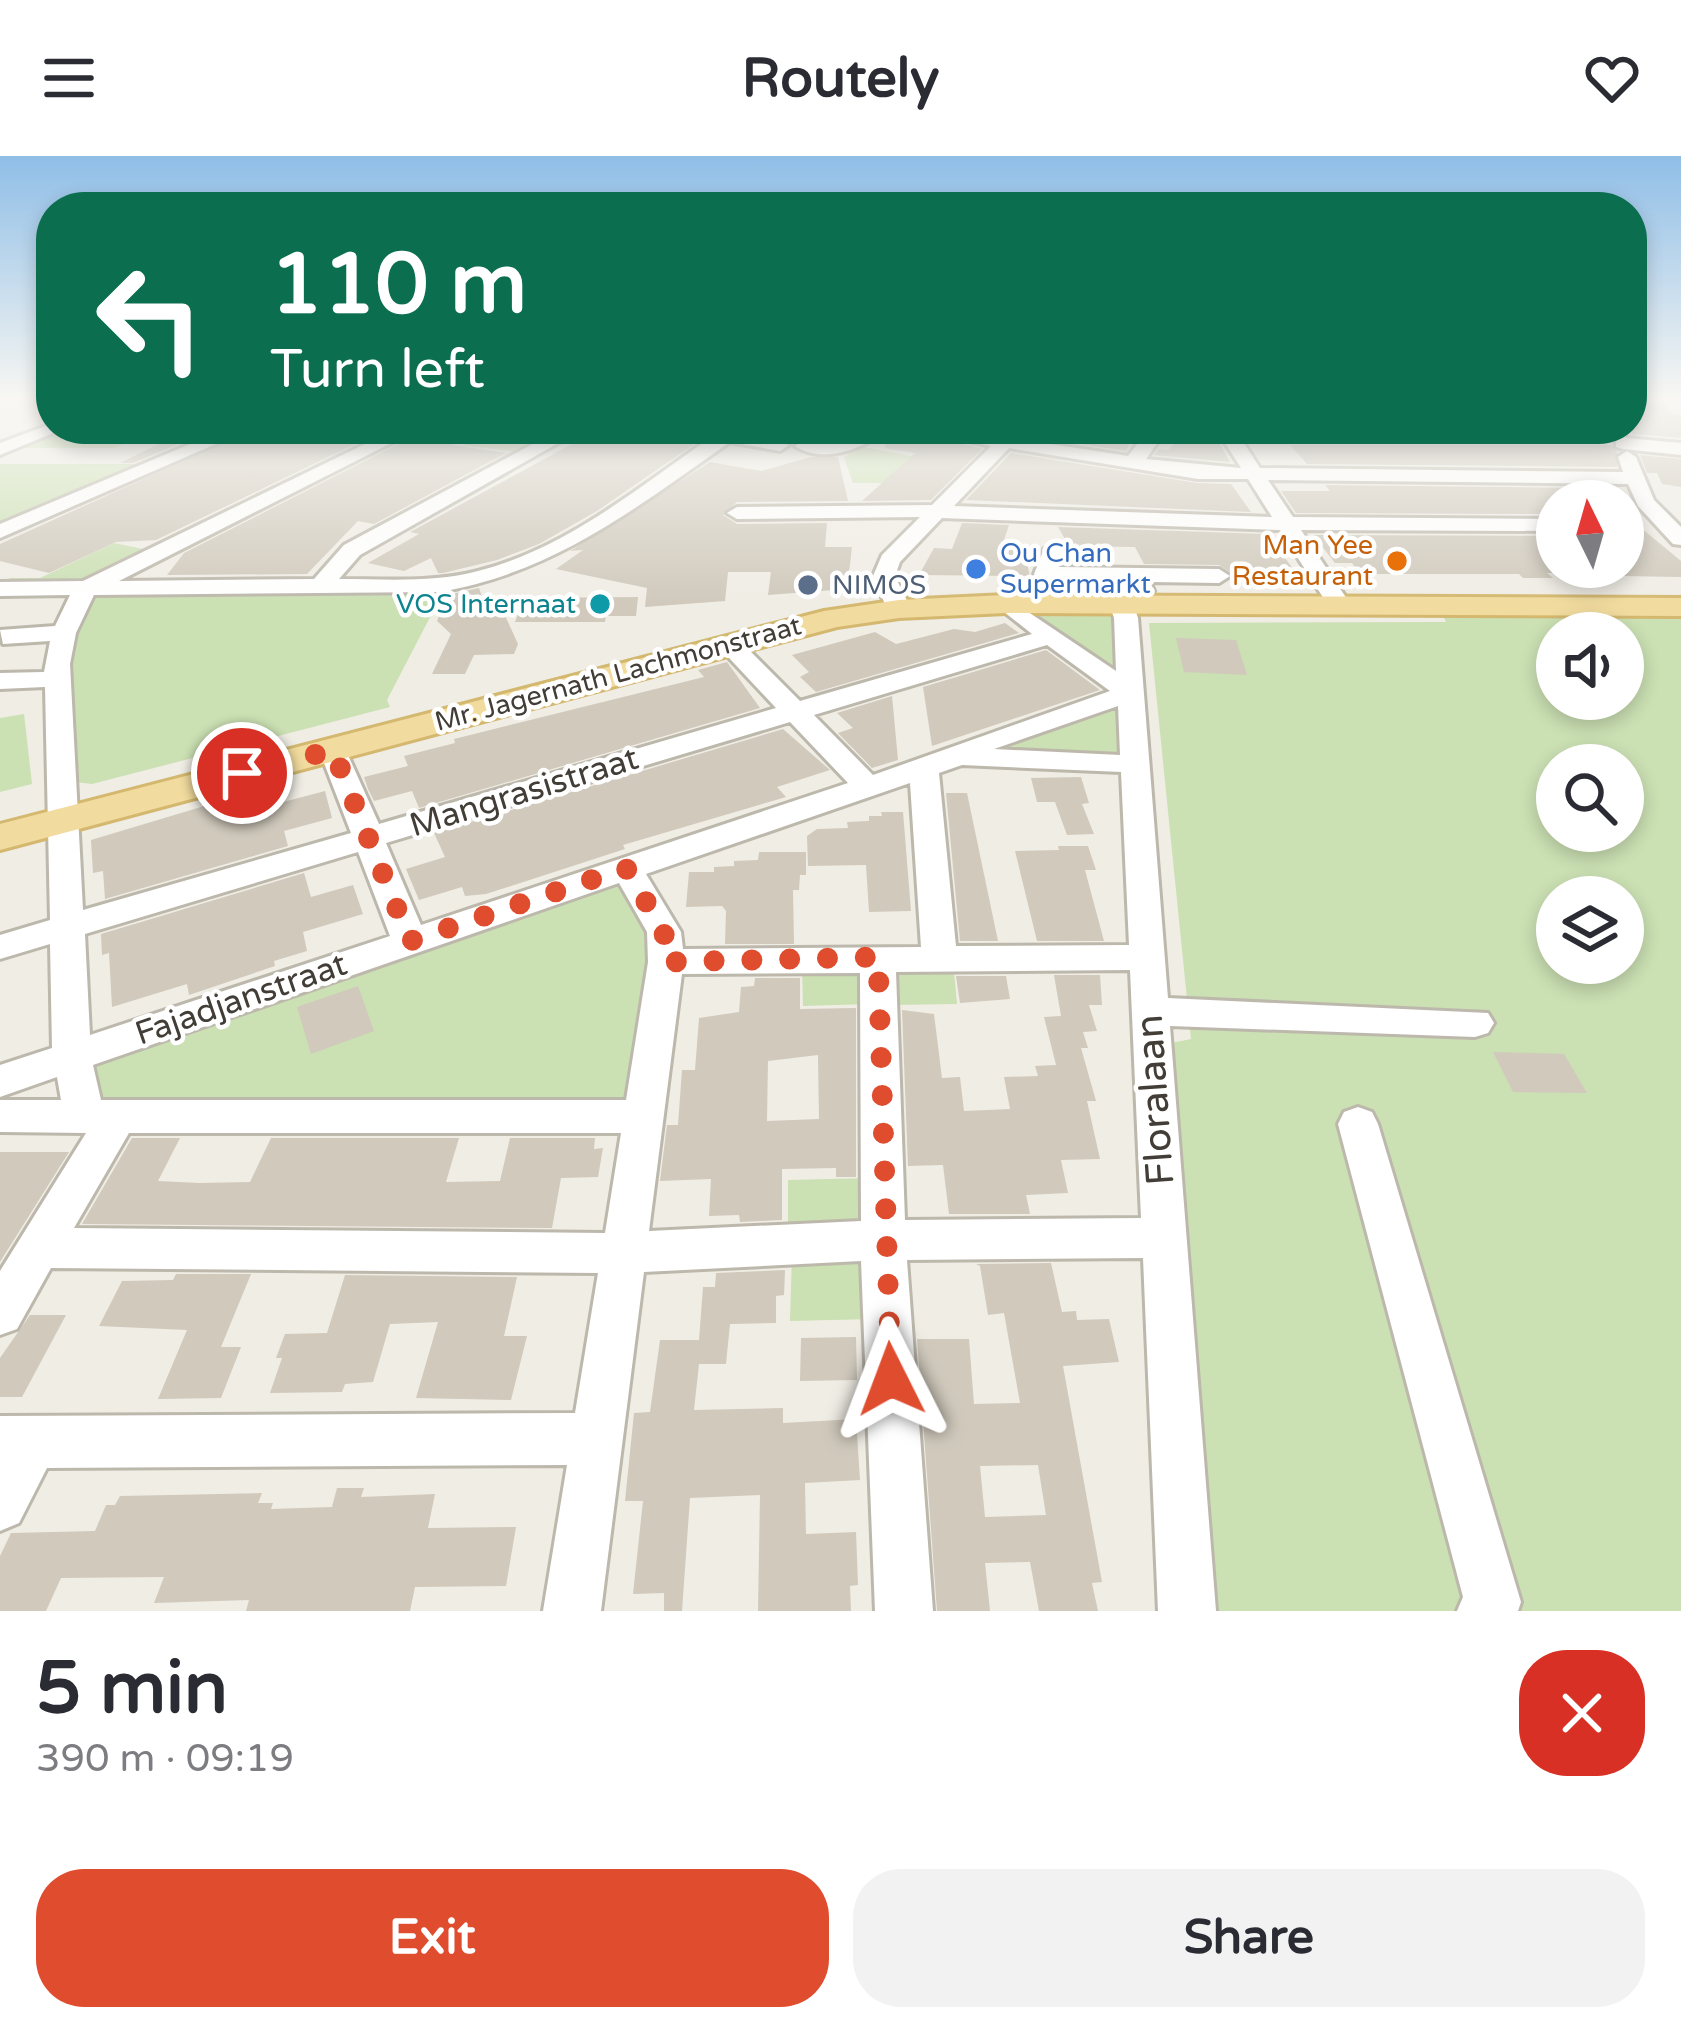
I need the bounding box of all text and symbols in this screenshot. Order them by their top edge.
icon: menu [36,45,102,111]
icon: heart [1579,45,1645,111]
text: Routely [742,46,939,111]
text: 110 m [270,235,527,336]
icon: left [72,240,228,396]
text: Turn left [270,337,485,402]
north arrow [1536,480,1644,588]
map controls [1536,480,1644,984]
place label: Man Yee Restaurant [1232,529,1373,593]
place label: Ou Chan Supermarkt [1000,537,1151,601]
marker: Man Yee Restaurant [1384,548,1410,574]
marker: Ou Chan Supermarkt [963,556,989,582]
place label: NIMOS [832,569,926,602]
marker: NIMOS [795,572,821,598]
place label: VOS Internaat [396,588,576,621]
marker: VOS Internaat [587,591,613,617]
street label: Mr. Jagernath Lachmonstraat [431,609,805,739]
button: sound [1536,612,1644,720]
pin [191,722,293,824]
street label: Mangrasistraat [405,739,643,845]
icon: arrive [209,740,275,806]
button: search [1536,744,1644,852]
button: layers [1536,876,1644,984]
street label: Fajadjanstraat [130,945,352,1053]
street label: Floralaan [1126,1013,1184,1187]
position arrow [828,1316,954,1442]
text: 5 min [36,1646,228,1733]
button: close [1519,1650,1645,1776]
text: 390 m · 09:19 [36,1735,294,1782]
button: Exit [36,1869,829,2007]
button: Share [853,1869,1645,2007]

